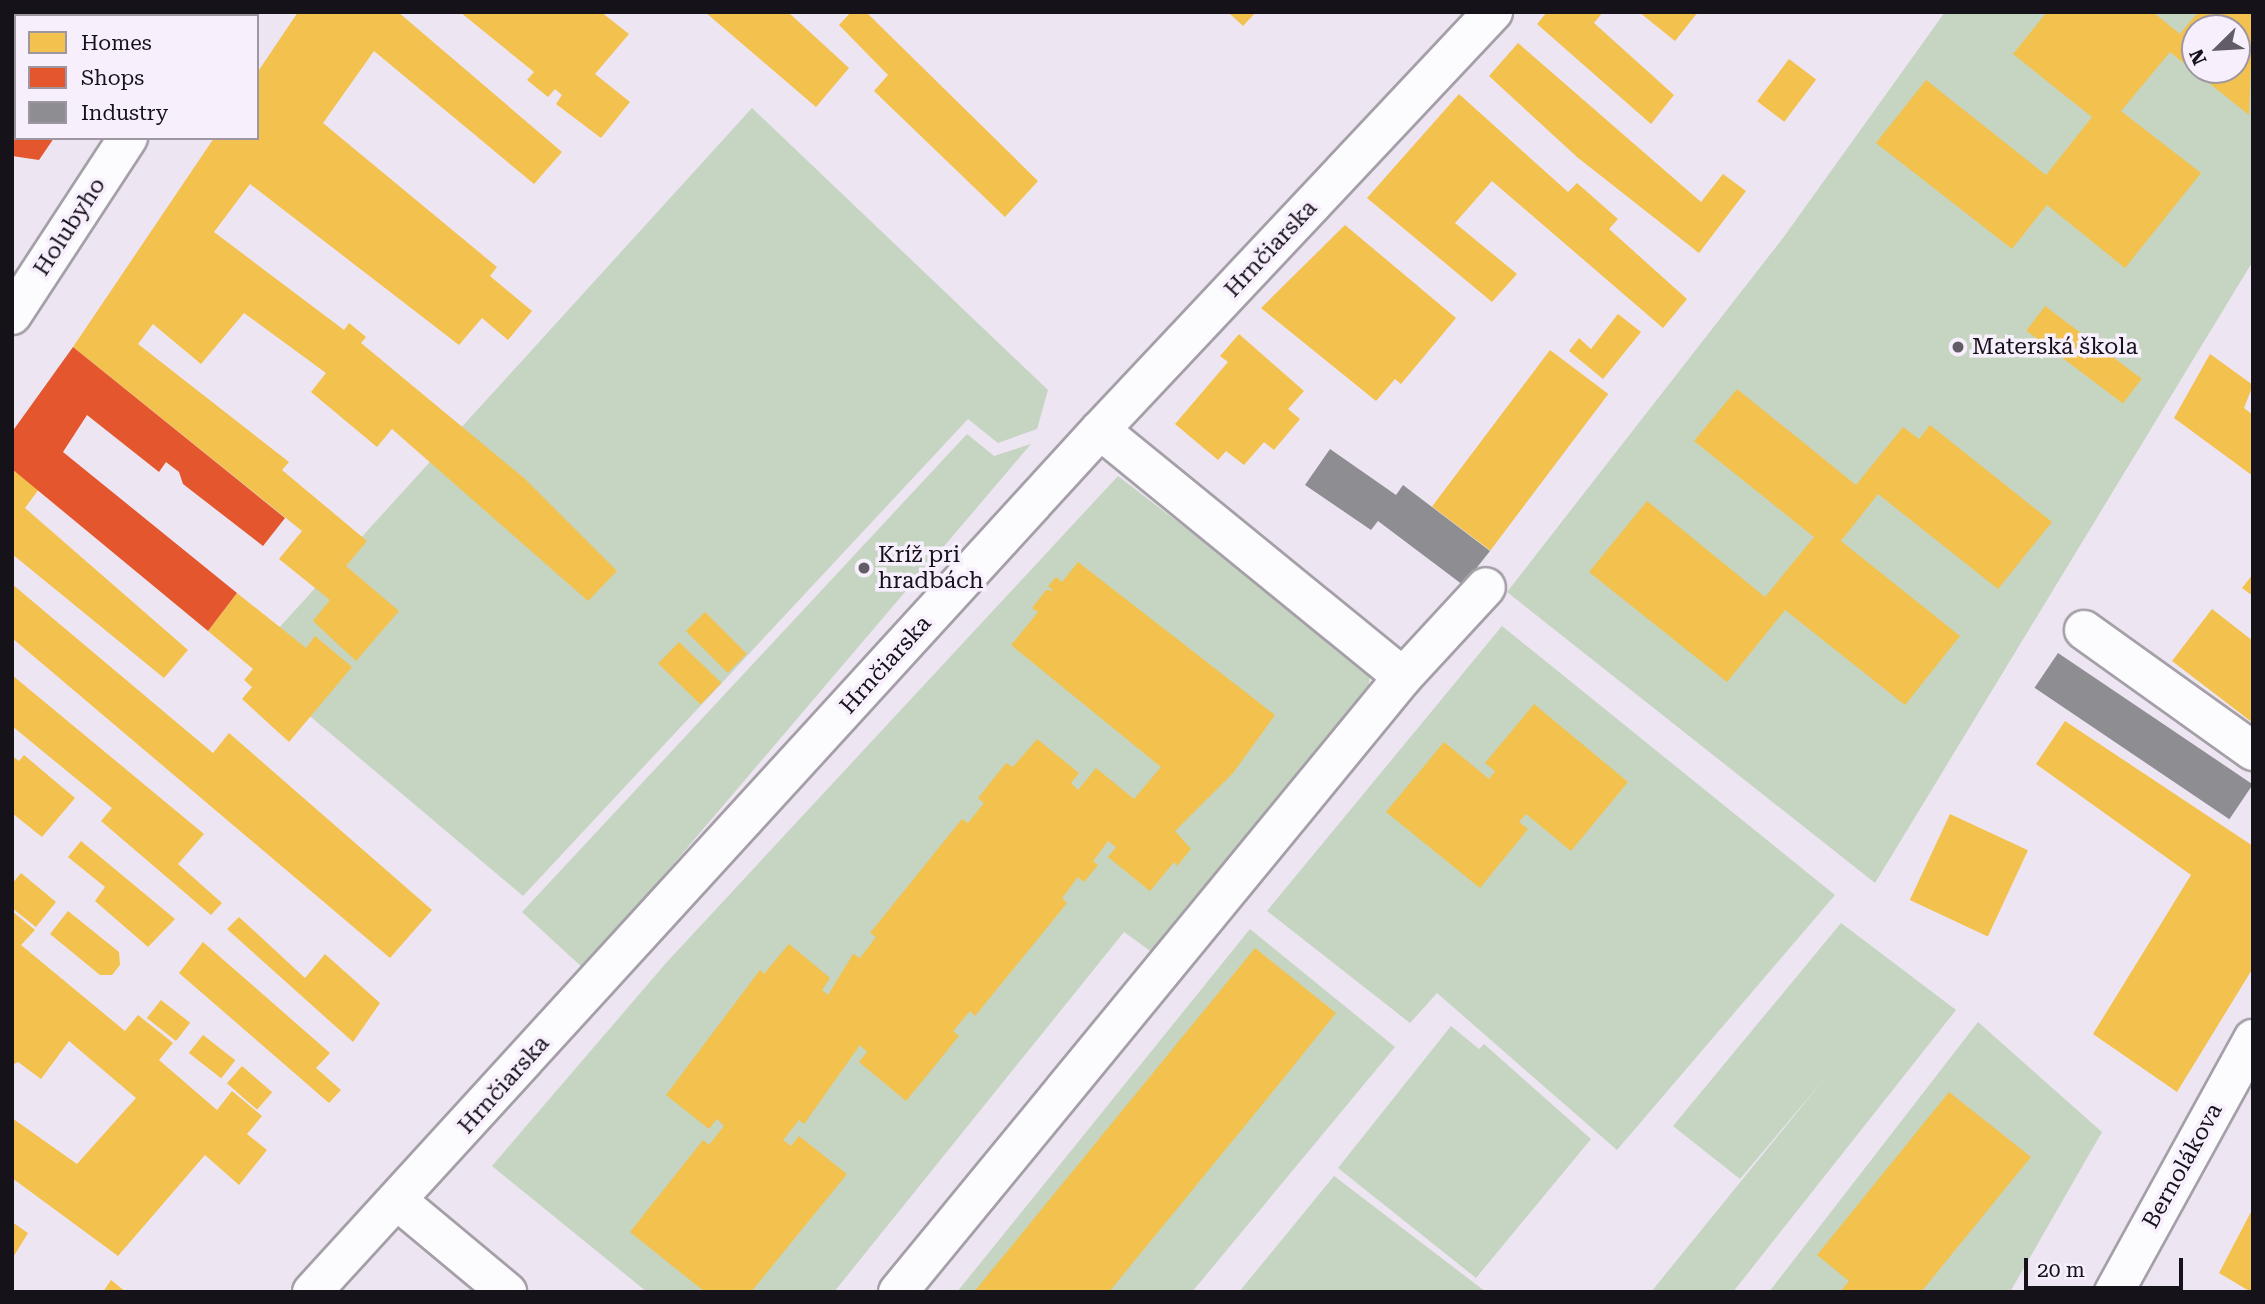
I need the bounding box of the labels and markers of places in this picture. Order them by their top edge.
place label: Materská škola [1972,333,2138,361]
marker: Materská škola [1950,339,1966,355]
place label: Kríž pri hradbách [878,541,984,595]
marker: Kríž pri hradbách [856,560,872,576]

